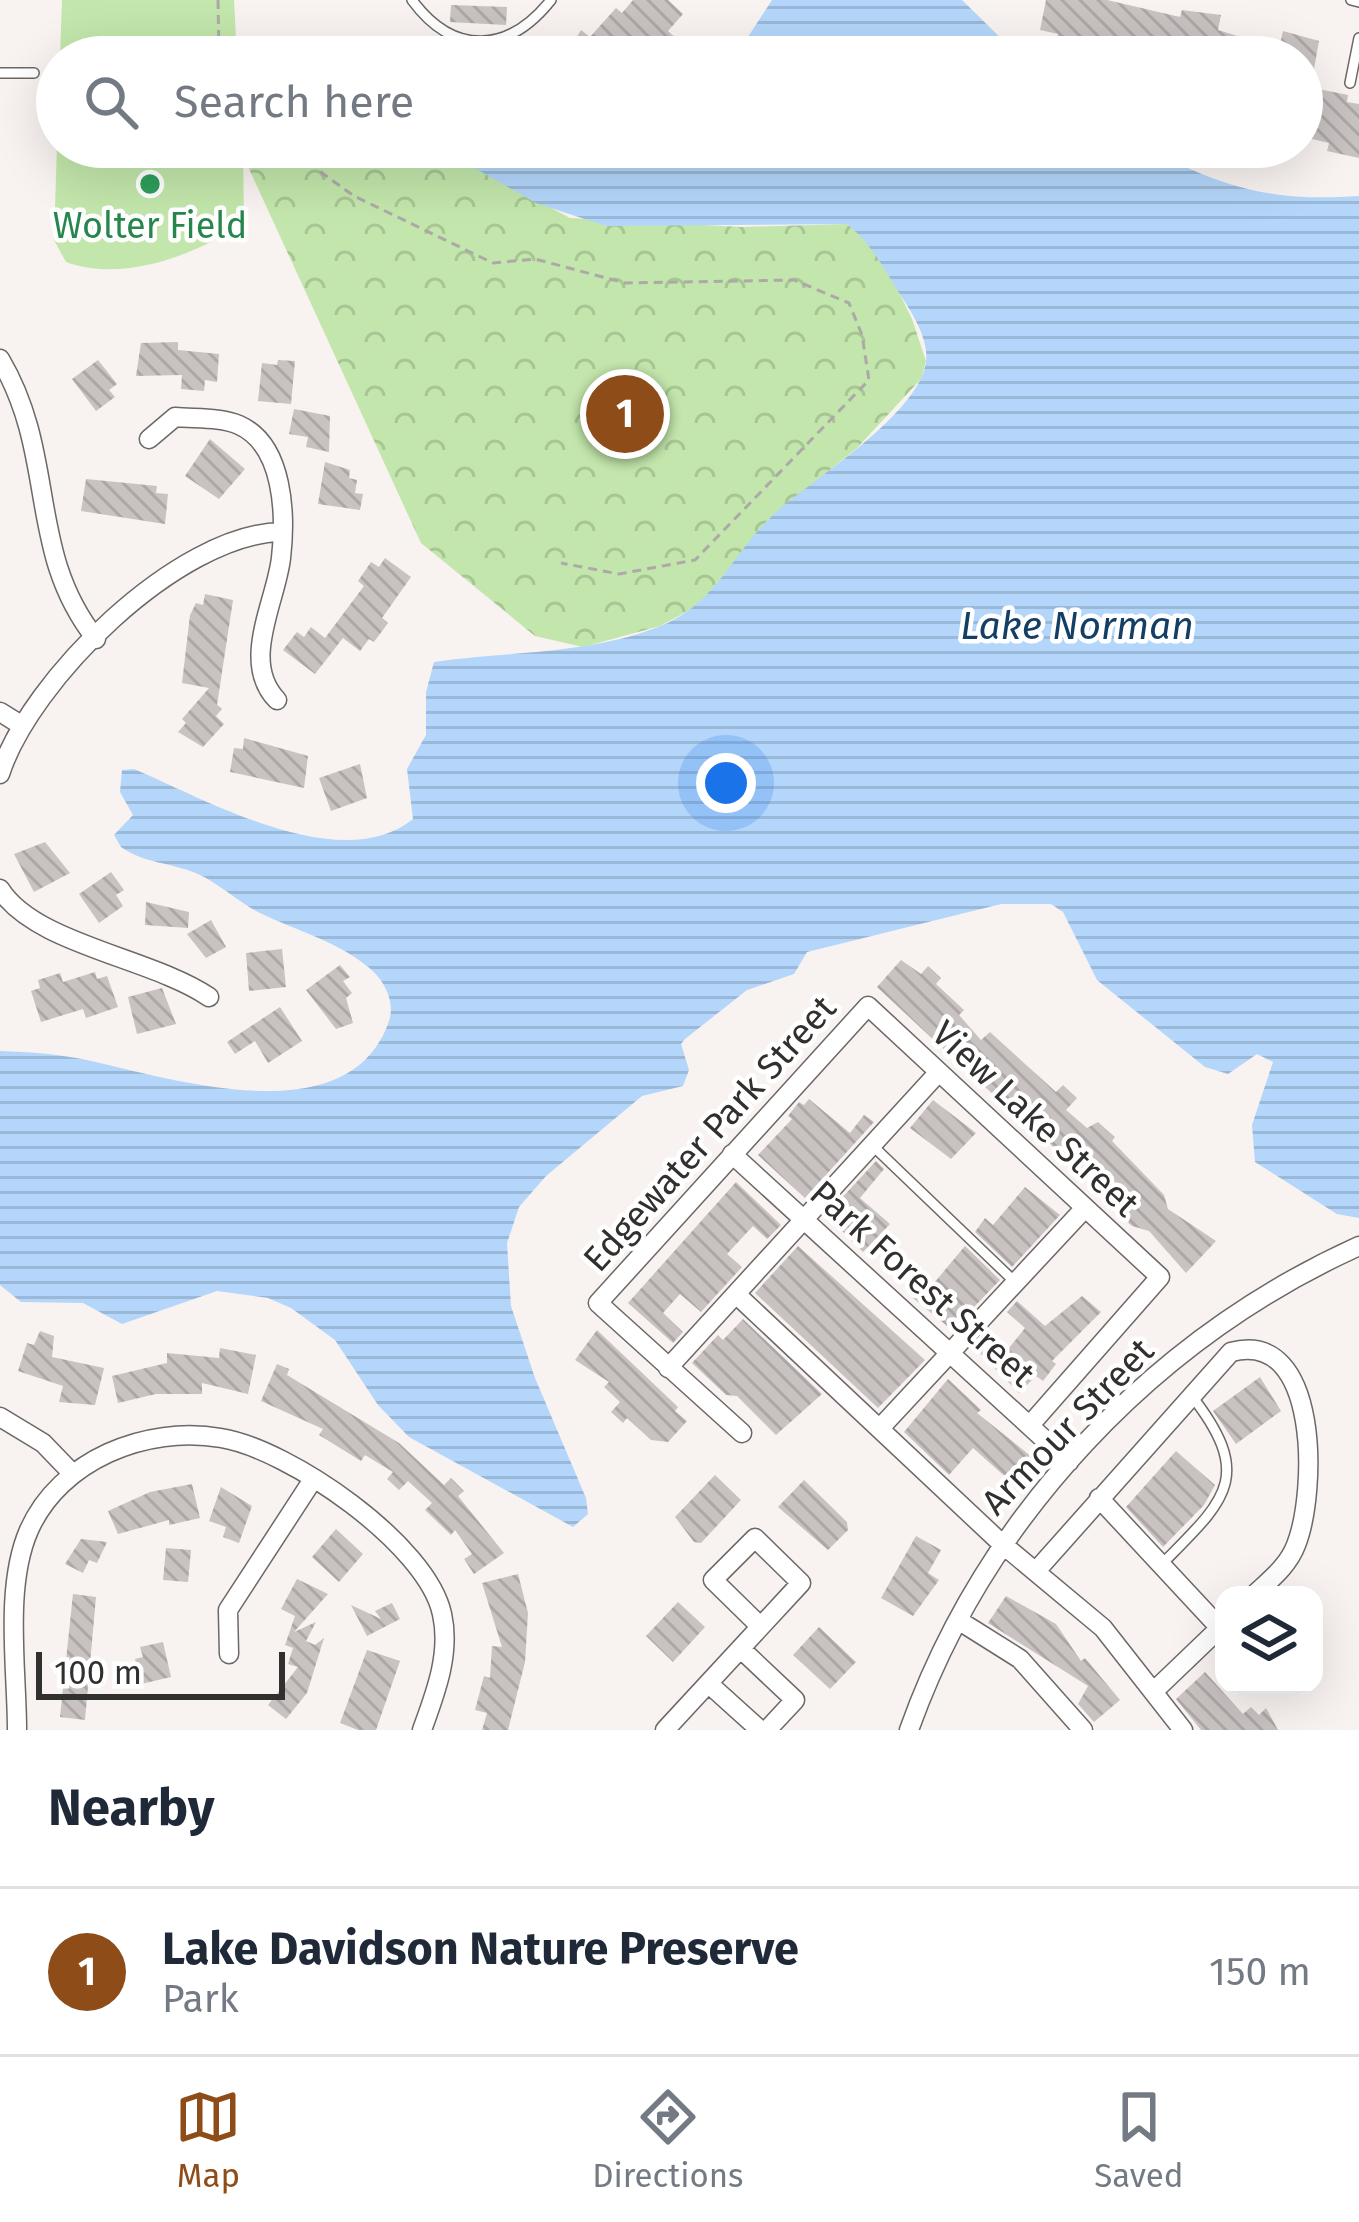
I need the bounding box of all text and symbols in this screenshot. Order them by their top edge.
search box [36,36,1323,168]
icon: search [78,69,144,135]
text: Search here [174,75,414,129]
marker: Wolter Field [137,171,163,197]
place label: Wolter Field [53,204,247,248]
pin: 1 [586,369,664,459]
water label: Lake Norman [960,603,1194,649]
your location [696,753,756,813]
street label: Edgewater Park Street [574,987,845,1281]
street label: View Lake Street [923,1012,1148,1226]
street label: Park Forest Street [801,1171,1044,1396]
street label: Armour Street [973,1329,1163,1524]
map controls [1215,1586,1323,1694]
button: layers [1215,1586,1323,1694]
scale bar [36,1646,285,1699]
text: 100 m [54,1653,142,1693]
text: Nearby [48,1777,214,1839]
text: Lake Davidson Nature Preserve [162,1922,799,1976]
text: 1 [78,1949,96,1995]
text: 150 m [1209,1949,1311,1995]
text: Park [162,1976,239,2022]
tab: Map [175,2084,241,2196]
tab: Directions [592,2084,744,2196]
tab: Saved [1094,2084,1184,2196]

